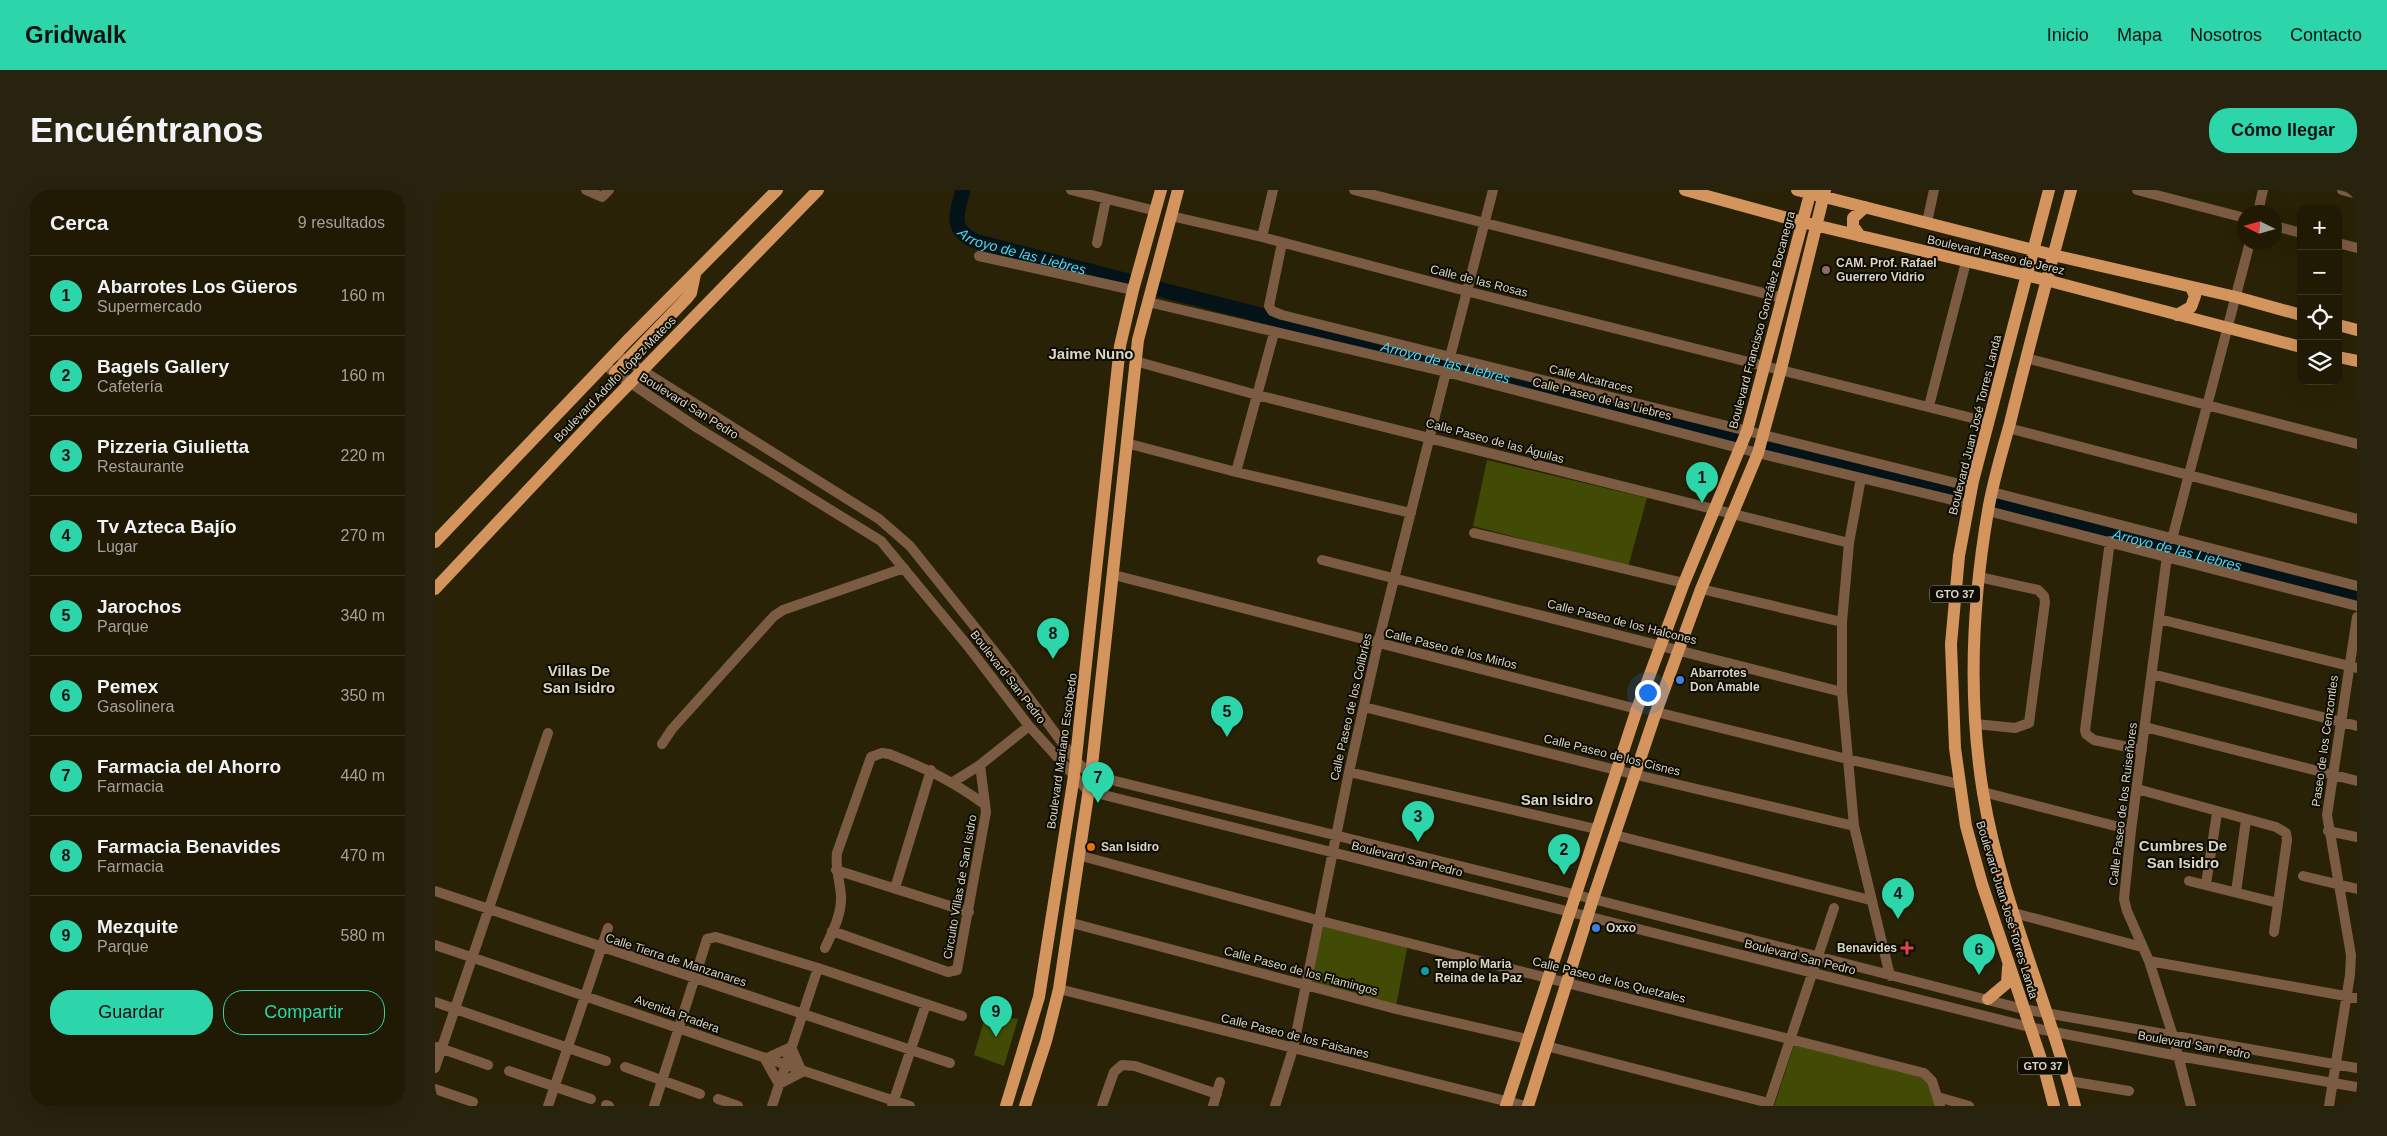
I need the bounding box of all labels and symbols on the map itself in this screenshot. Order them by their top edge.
north arrow [2237,205,2282,250]
street label: Boulevard Francisco González Bocanegra [1726,209,1798,430]
water label: Arroyo de las Liebres [954,224,1088,278]
street label: Boulevard Paseo de Jerez [1926,232,2066,278]
place label: CAM. Prof. Rafael Guerrero Vidrio [1836,256,1937,284]
street label: Calle de las Rosas [1429,262,1529,300]
marker: CAM. Prof. Rafael Guerrero Vidrio [1820,264,1832,276]
street label: Boulevard Adolfo López Mateos [551,313,679,445]
street label: Boulevard Juan José Torres Landa [1946,333,2004,517]
water label: Arroyo de las Liebres [1379,338,1512,387]
district label: Jaime Nuno [1048,345,1134,362]
street label: Calle Alcatraces [1548,362,1634,396]
street label: Boulevard San Pedro [637,370,741,442]
street label: Calle Paseo de las Liebres [1531,375,1673,423]
street label: Calle Paseo de las Águilas [1424,415,1566,466]
pin: 1 [1686,462,1718,503]
water label: Arroyo de las Liebres [2110,525,2243,574]
road number: GTO 37 [1930,586,1980,602]
street label: Calle Paseo de los Halcones [1546,597,1698,647]
pin: 8 [1037,618,1069,659]
street label: Calle Paseo de los Mirlos [1384,626,1518,672]
street label: Boulevard San Pedro [967,628,1049,727]
street label: Calle Paseo de los Colibríes [1327,632,1375,782]
district label: Villas De San Isidro [543,662,615,696]
place label: Abarrotes Don Amable [1690,666,1760,694]
street label: Boulevard Mariano Escobedo [1044,672,1080,830]
marker: Abarrotes Don Amable [1674,674,1686,686]
street label: Paseo de los Cenzontles [2309,674,2341,808]
your location [1635,680,1661,706]
pin: 5 [1211,696,1243,737]
street label: Calle Paseo de los Ruiseñores [2106,722,2140,886]
street label: Calle Paseo de los Cisnes [1542,731,1682,779]
pin: 7 [1082,762,1114,803]
district label: San Isidro [1521,791,1593,808]
pin: 3 [1402,801,1434,842]
street label: Circuito Villas de San Isidro [940,813,980,960]
street label: Boulevard Juan José Torres Landa [1973,819,2041,1001]
pin: 2 [1548,834,1580,875]
district label: Cumbres De San Isidro [2139,837,2227,871]
street label: Boulevard San Pedro [1350,838,1464,880]
place label: San Isidro [1101,840,1159,854]
marker: San Isidro [1085,841,1097,853]
pin: 4 [1882,878,1914,919]
place label: Oxxo [1606,921,1636,935]
marker: Oxxo [1590,922,1602,934]
street label: Calle Tierra de Manzanares [604,931,748,989]
pin: 6 [1963,934,1995,975]
street label: Boulevard San Pedro [1743,936,1857,978]
place label: Benavides [1837,941,1897,955]
marker: Benavides [1901,942,1913,954]
street label: Calle Paseo de los Flamingos [1223,944,1379,998]
street label: Calle Paseo de los Quetzales [1531,954,1687,1006]
place label: Templo Maria Reina de la Paz [1435,957,1522,985]
marker: Templo Maria Reina de la Paz [1419,965,1431,977]
street label: Avenida Pradera [633,992,722,1036]
pin: 9 [980,996,1012,1037]
street label: Calle Paseo de los Faisanes [1220,1011,1370,1061]
street label: Boulevard San Pedro [2137,1028,2252,1062]
road number: GTO 37 [2018,1058,2068,1074]

